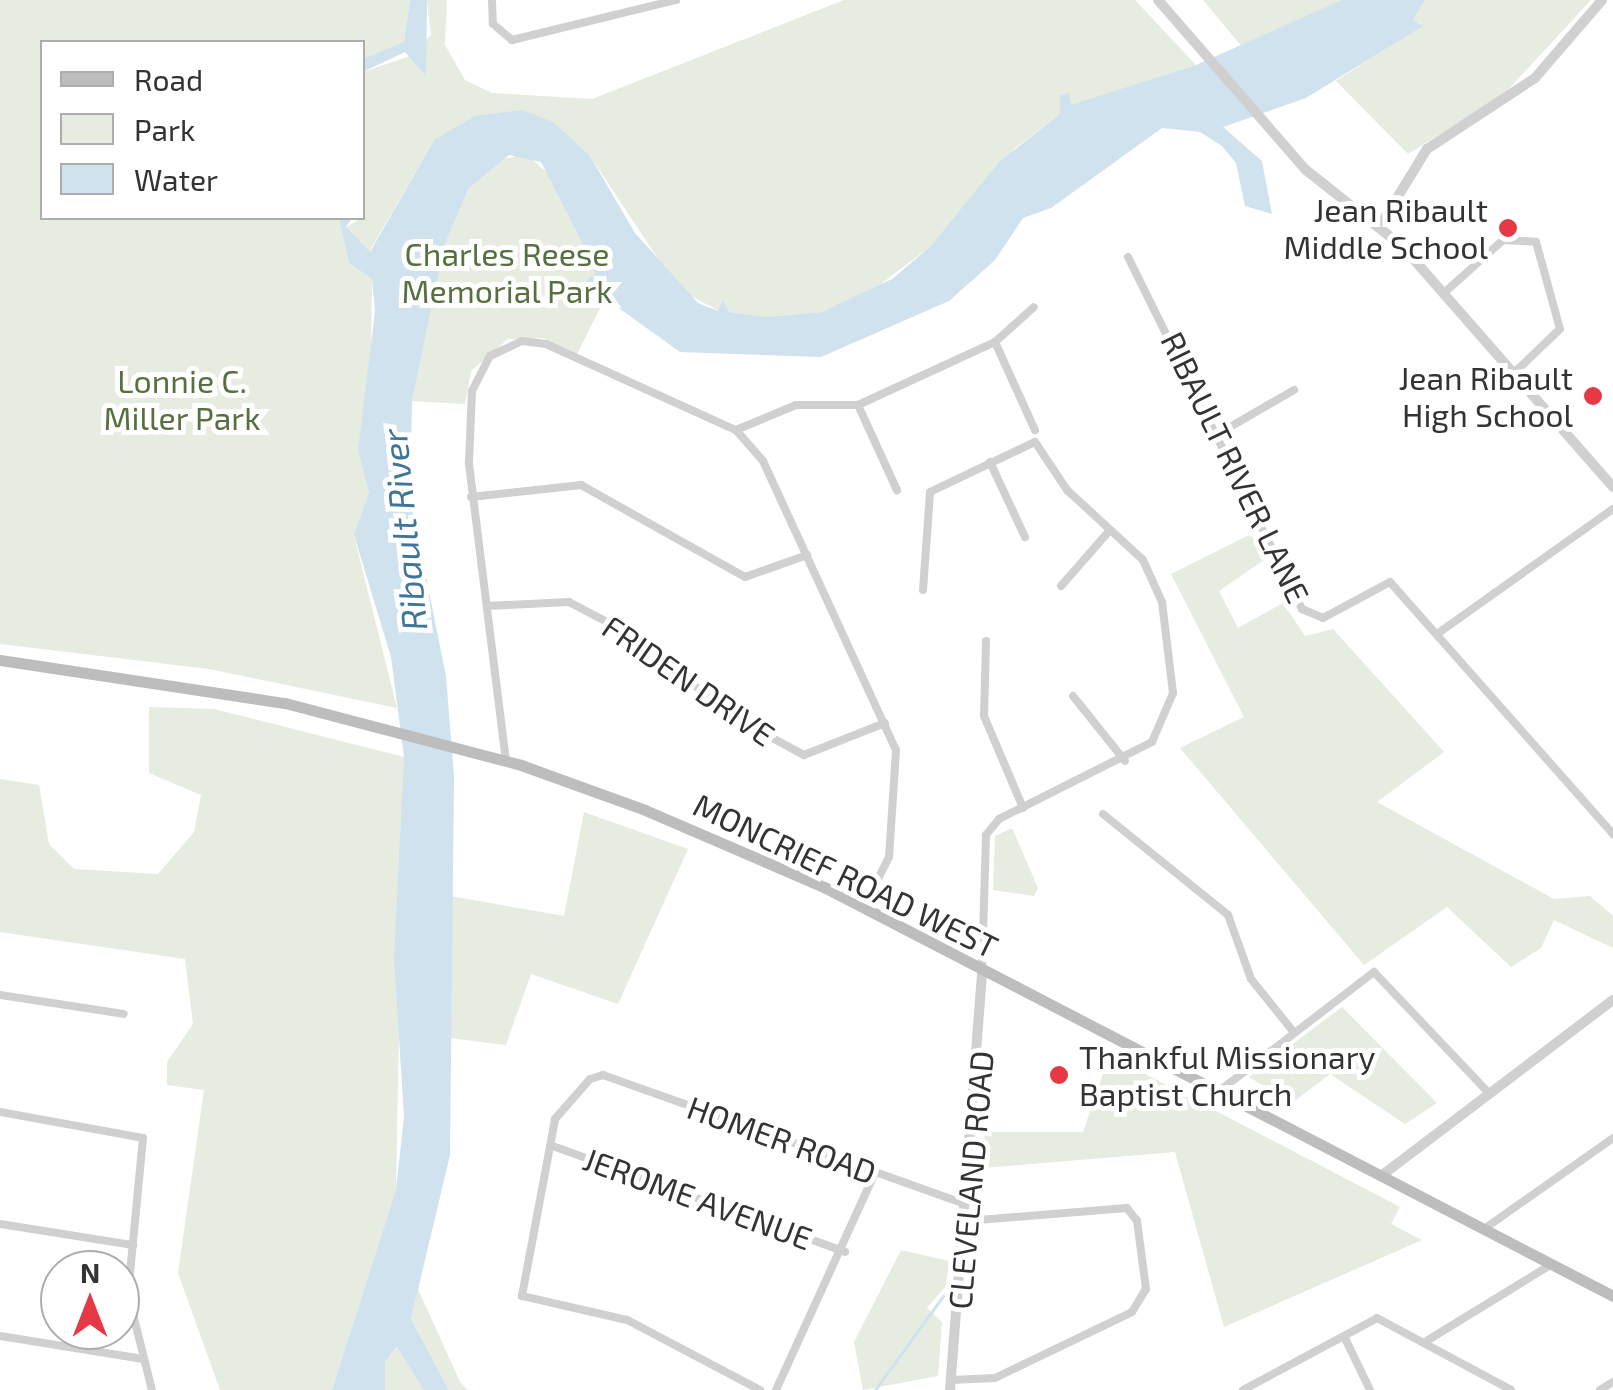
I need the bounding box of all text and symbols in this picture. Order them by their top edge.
legend [40,40,365,220]
text: Road [134,61,203,97]
text: Park [134,111,195,147]
text: Water [134,161,218,197]
place label: Jean Ribault Middle School [1283,191,1488,266]
marker: Jean Ribault Middle School [1497,217,1519,239]
park label: Charles Reese Memorial Park [401,235,613,310]
street label: RIBAULT RIVER LANE [1154,325,1318,609]
place label: Jean Ribault High School [1398,359,1573,434]
park label: Lonnie C. Miller Park [103,362,261,437]
marker: Jean Ribault High School [1582,385,1604,407]
water label: Ribault River [372,427,434,633]
street label: FRIDEN DRIVE [596,607,782,753]
street label: MONCRIEF ROAD WEST [687,784,1005,966]
place label: Thankful Missionary Baptist Church [1079,1038,1376,1113]
street label: CLEVELAND ROAD [940,1049,1000,1311]
marker: Thankful Missionary Baptist Church [1048,1064,1070,1086]
street label: HOMER ROAD [682,1087,882,1191]
street label: JEROME AVENUE [578,1139,818,1257]
north arrow [40,1250,140,1350]
text: N [80,1255,100,1289]

